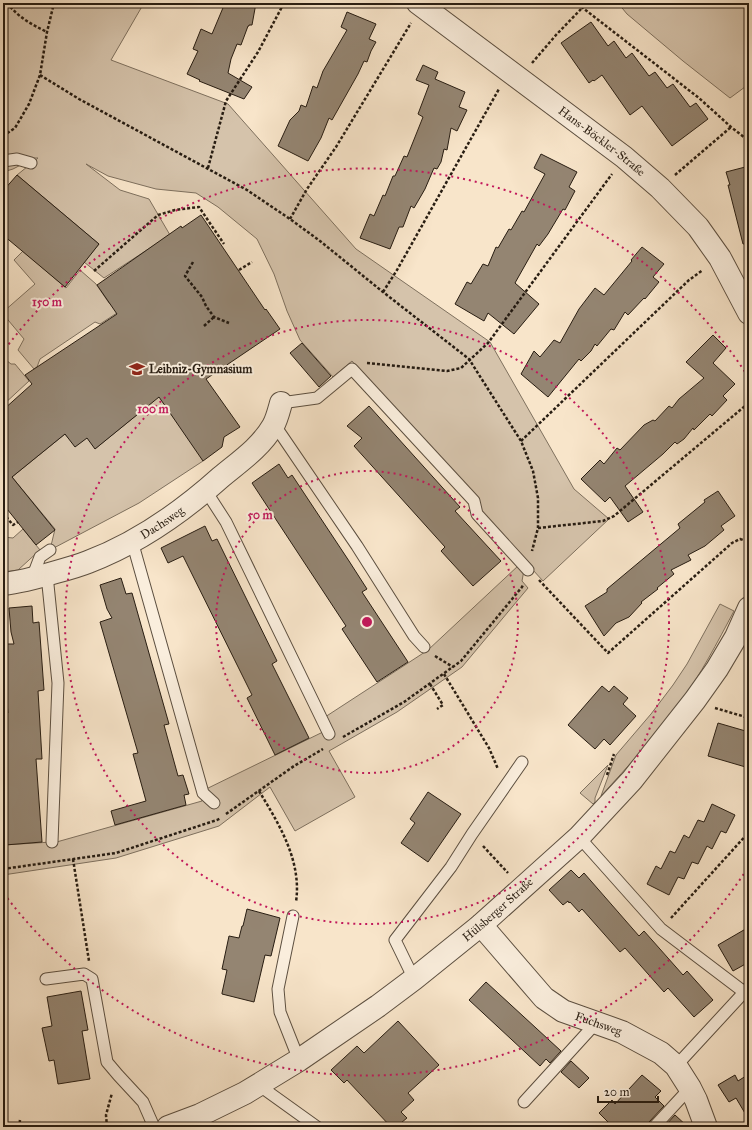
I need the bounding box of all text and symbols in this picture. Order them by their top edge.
street label: Hans-Böckler-Straße [556,103,648,179]
text: 150 m [32,295,63,309]
school or university icon: Leibniz-Gymnasium [128,360,146,378]
place label: Leibniz-Gymnasium [149,362,253,377]
text: 100 m [137,402,170,416]
street label: Dachsweg [138,503,187,542]
text: 50 m [247,508,274,522]
centre of rings [360,615,374,629]
street label: Hülsberger Straße [460,875,536,944]
street label: Fuchsweg [573,1009,624,1039]
scale bar [598,1078,658,1104]
text: 20 m [604,1085,630,1099]

